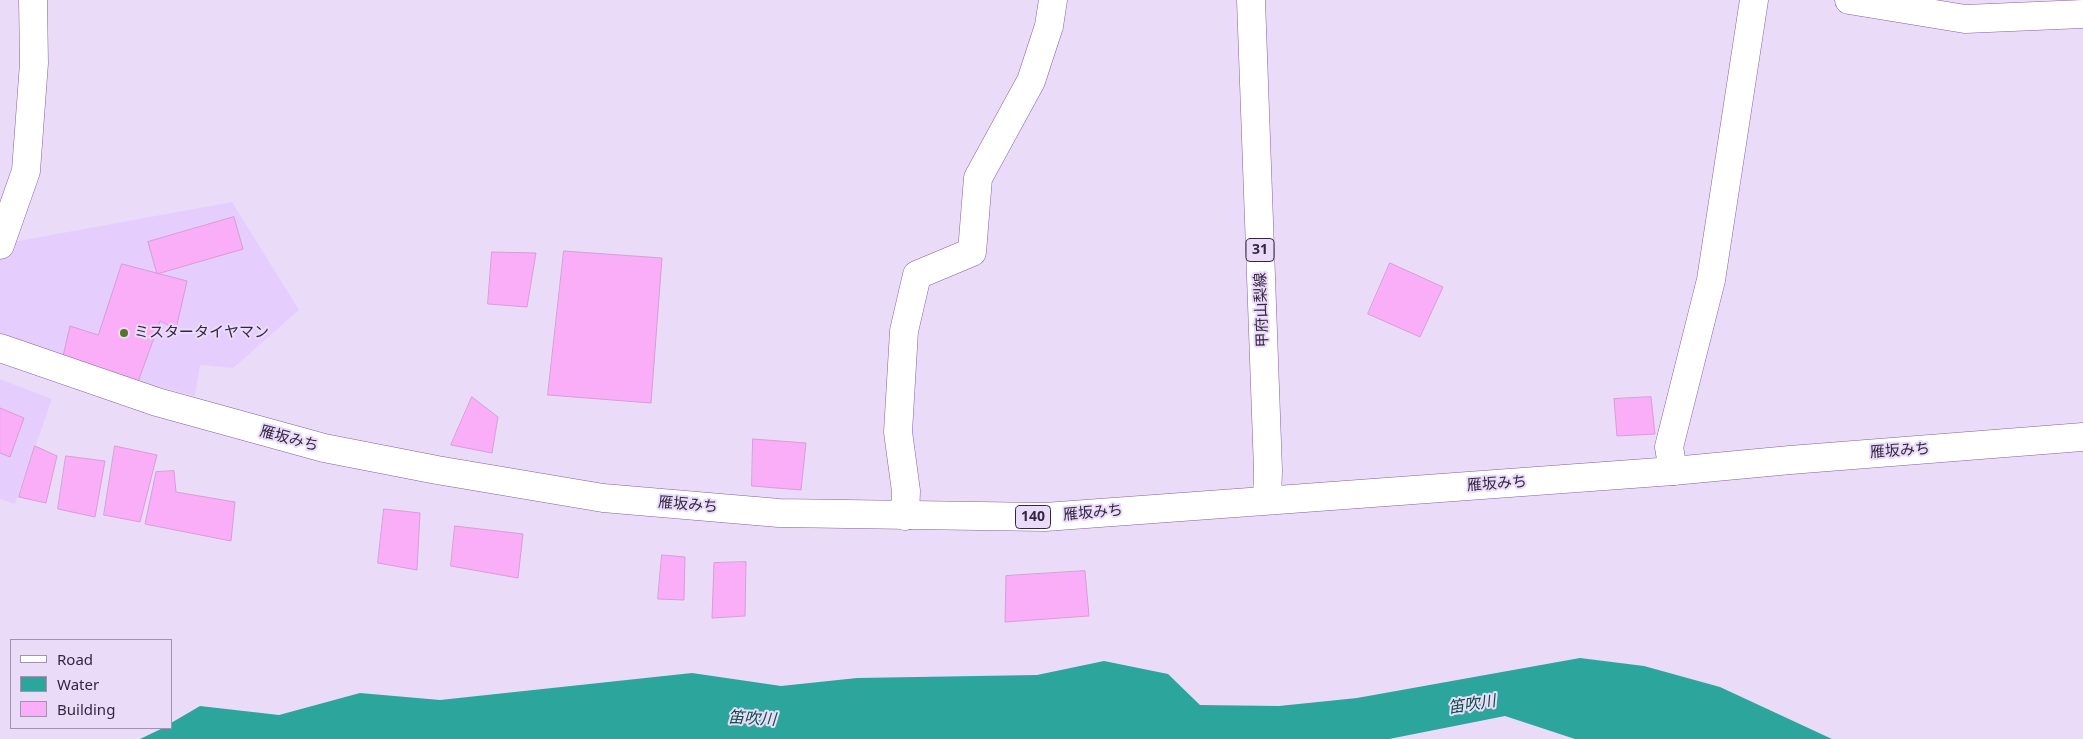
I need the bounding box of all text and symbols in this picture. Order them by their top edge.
road number: 31 [1246,238,1274,262]
street label: 甲府山梨線 [1252,272,1272,348]
place label: ミスタータイヤマン [134,324,269,342]
marker: ミスタータイヤマン [118,327,130,339]
street label: 雁坂みち [258,423,320,455]
street label: 雁坂みち [1869,440,1931,462]
street label: 雁坂みち [1466,473,1528,495]
street label: 雁坂みち [657,493,719,517]
street label: 雁坂みち [1062,501,1124,525]
road number: 140 [1016,506,1050,528]
legend [10,639,172,729]
text: Road [57,649,93,669]
text: Water [57,674,99,694]
water label: 笛吹川 [1447,692,1497,718]
text: Building [57,699,115,719]
water label: 笛吹川 [728,708,776,730]

